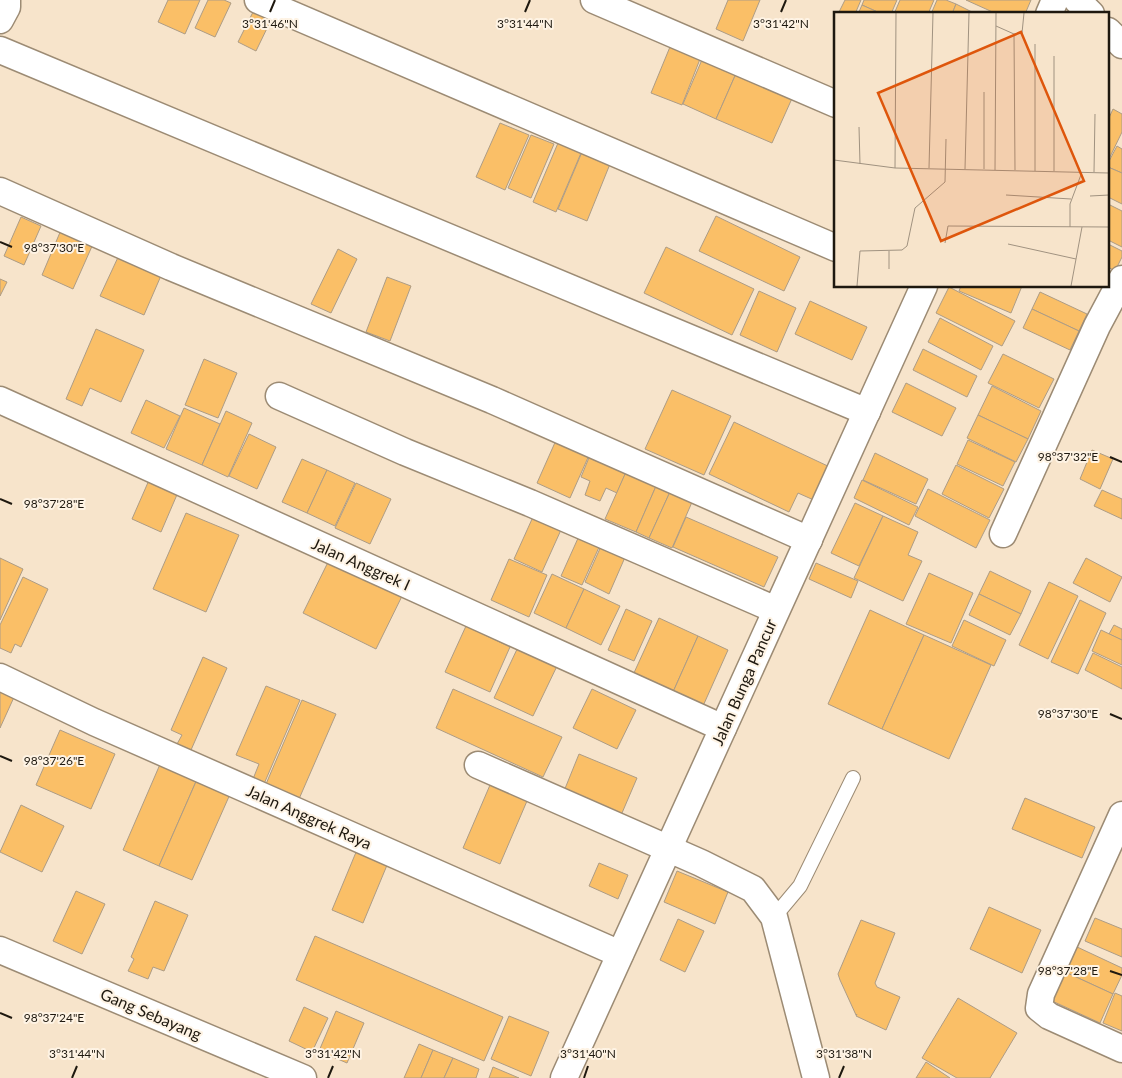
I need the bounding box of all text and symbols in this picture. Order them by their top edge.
inset map [834,12,1110,288]
text: 3°31'46"N [242,16,298,31]
text: 3°31'44"N [497,16,553,31]
text: 3°31'42"N [753,16,809,31]
text: 98°37'30"E [24,240,84,255]
text: 98°37'32"E [1038,449,1098,464]
text: 98°37'28"E [24,496,84,511]
street label: Jalan Anggrek I [309,533,413,594]
street label: Jalan Bunga Pancur [707,616,780,748]
text: 98°37'30"E [1038,706,1098,721]
text: 98°37'26"E [24,753,84,768]
street label: Jalan Anggrek Raya [244,780,375,853]
text: 98°37'28"E [1038,963,1098,978]
street label: Gang Sebayang [98,984,205,1043]
text: 98°37'24"E [24,1010,84,1025]
text: 3°31'44"N [49,1046,105,1061]
text: 3°31'42"N [305,1046,361,1061]
text: 3°31'40"N [560,1046,616,1061]
text: 3°31'38"N [816,1046,872,1061]

